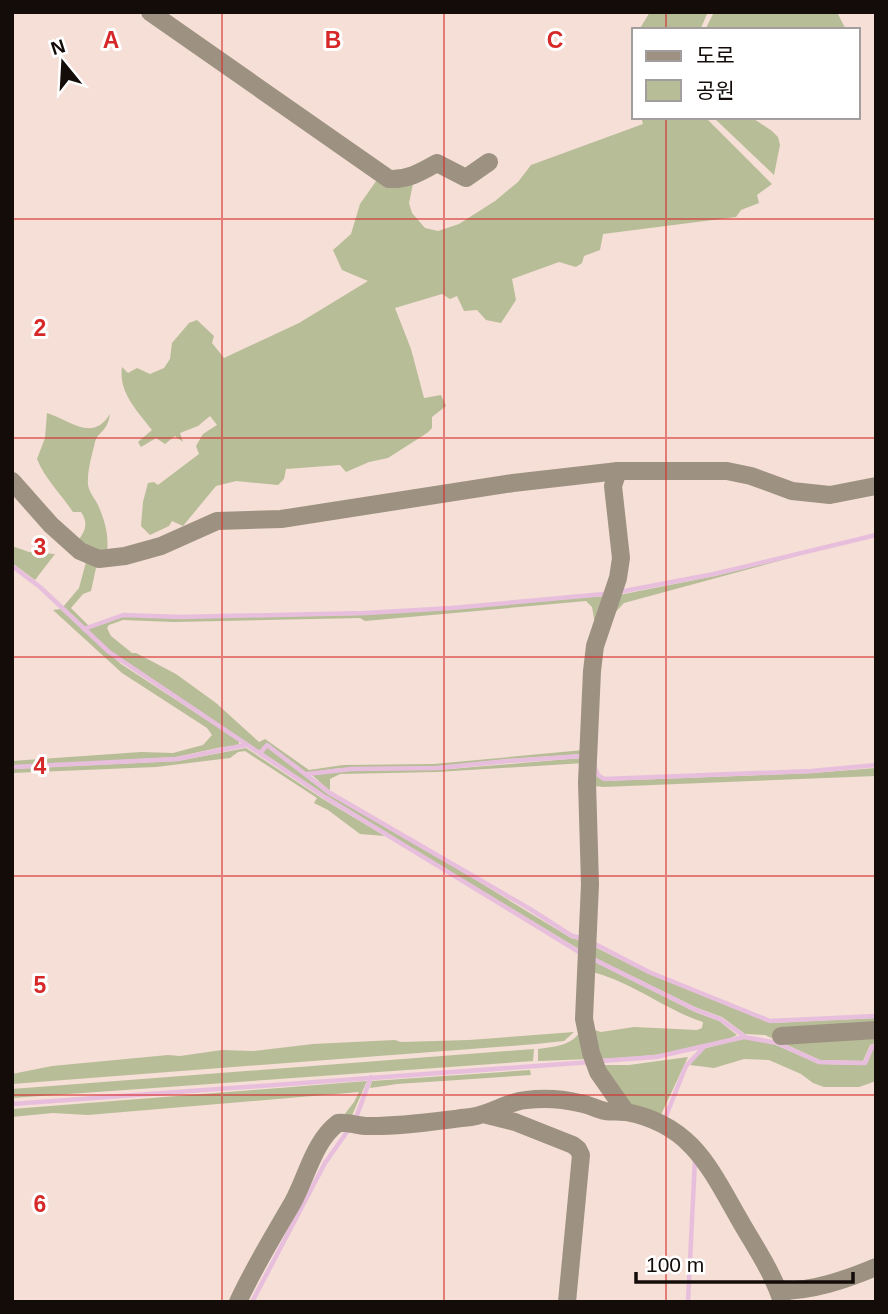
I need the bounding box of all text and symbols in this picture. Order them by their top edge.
text: A [103,27,119,53]
text: B [325,27,341,53]
text: C [547,27,563,53]
north arrow [28,28,98,98]
legend [632,28,860,119]
text: N [48,35,68,59]
text: 도로 [696,44,735,67]
text: 공원 [696,79,735,102]
text: 2 [34,315,46,341]
text: 3 [34,534,46,560]
text: 4 [34,753,47,779]
text: 5 [34,972,47,998]
text: 6 [34,1191,46,1217]
scale bar [636,1240,853,1284]
text: 100 m [646,1253,704,1276]

